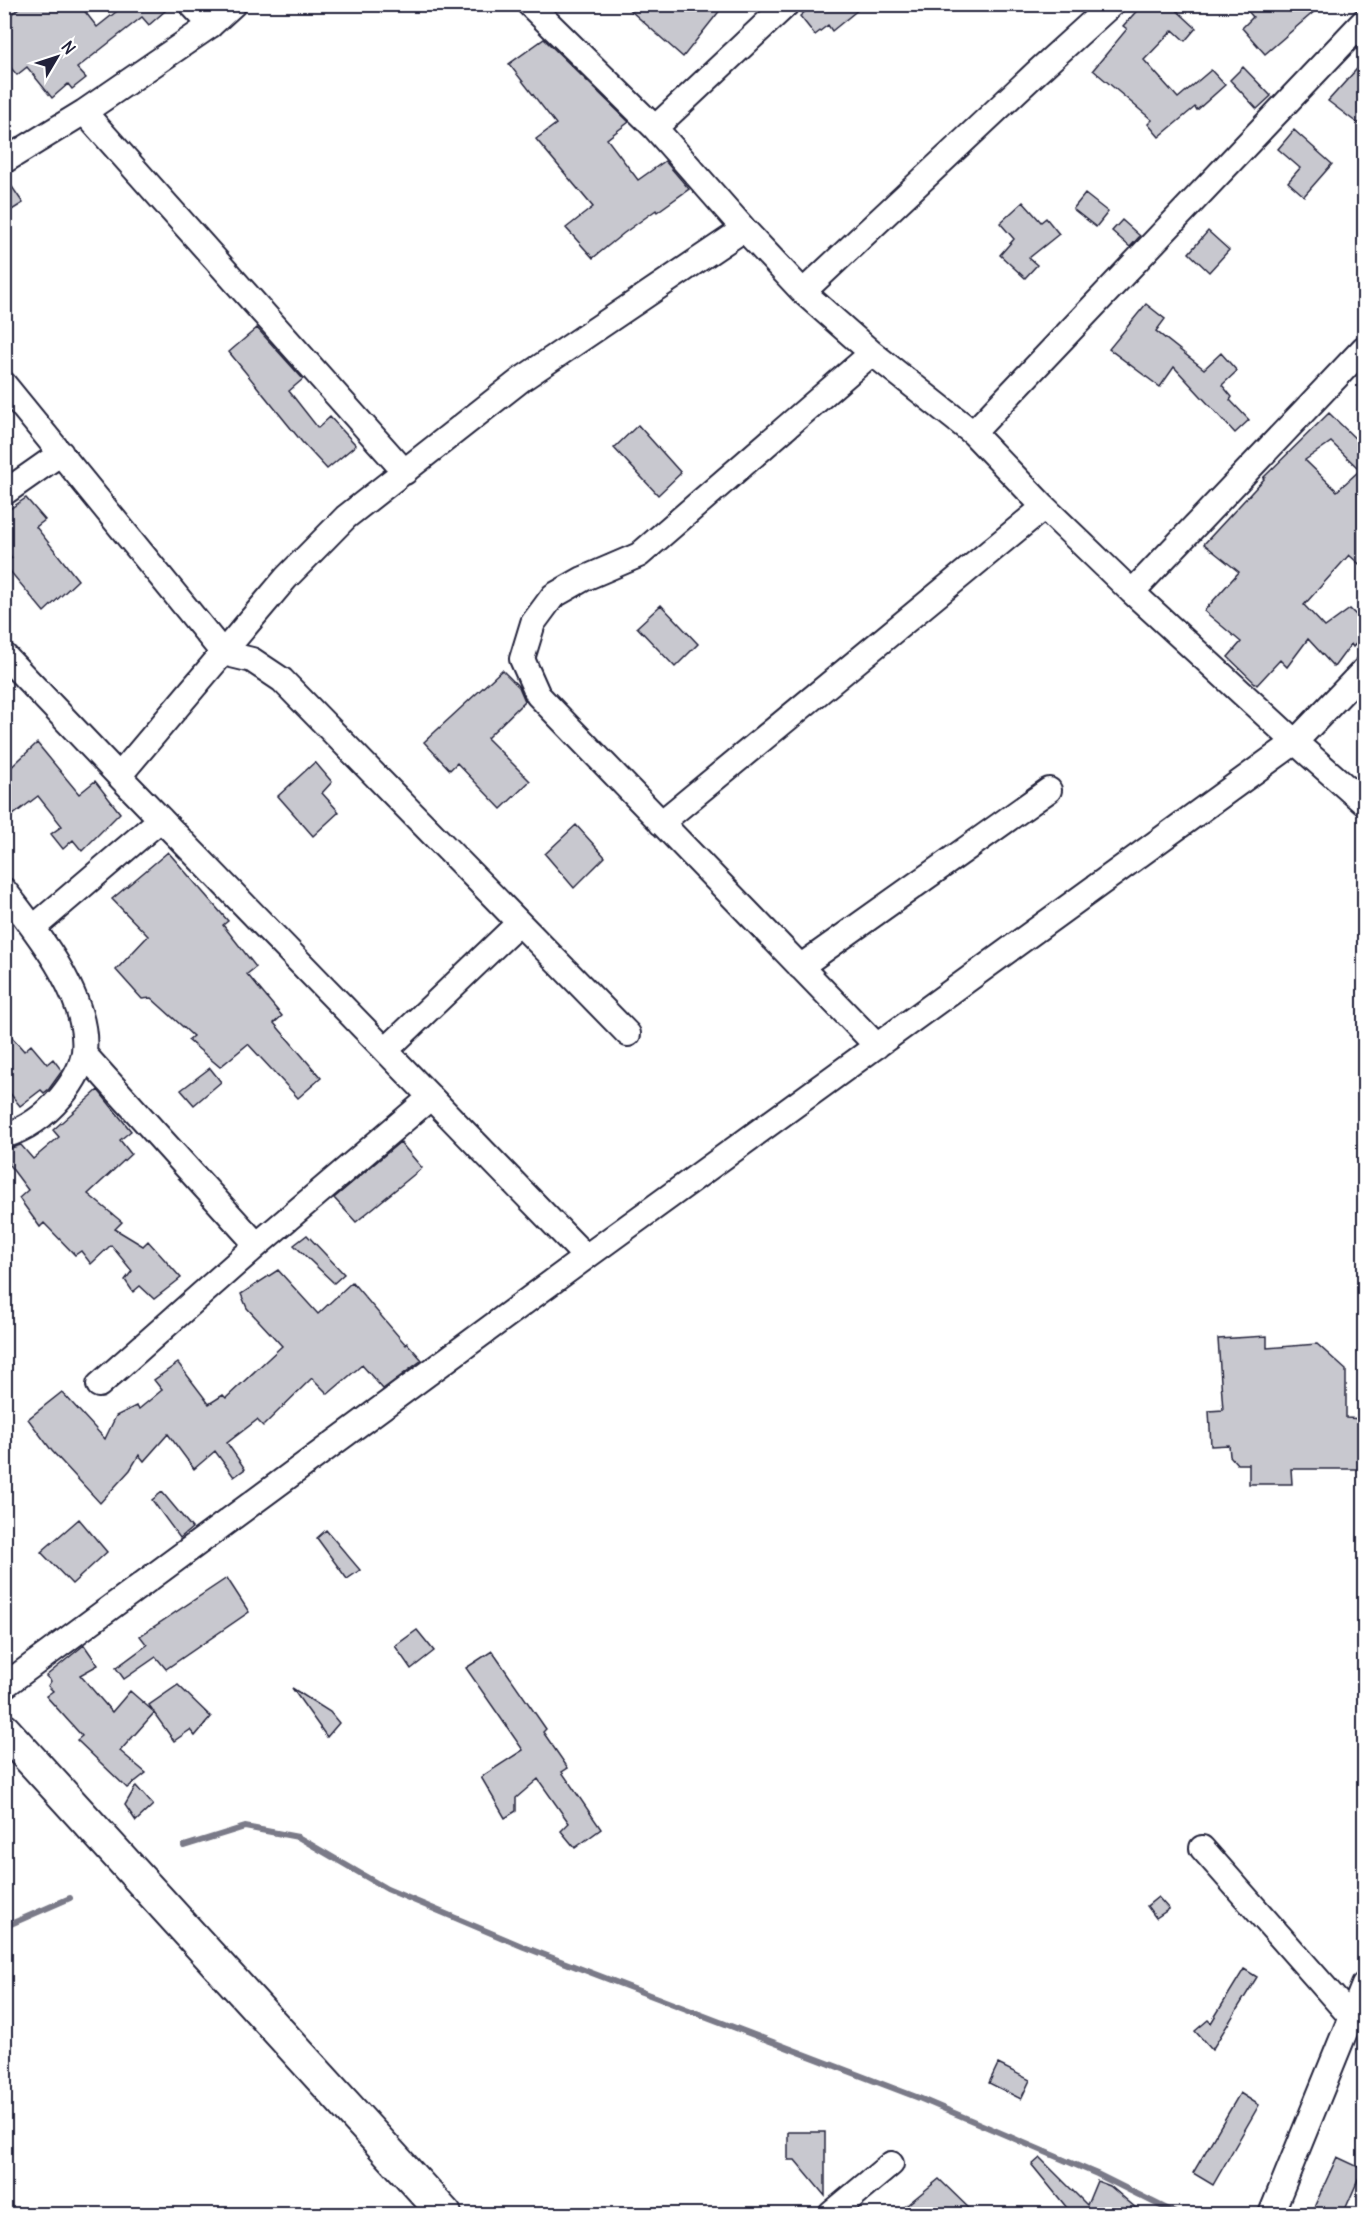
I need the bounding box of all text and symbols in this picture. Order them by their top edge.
north arrow [27,27,87,87]
text: N [57,37,80,58]

